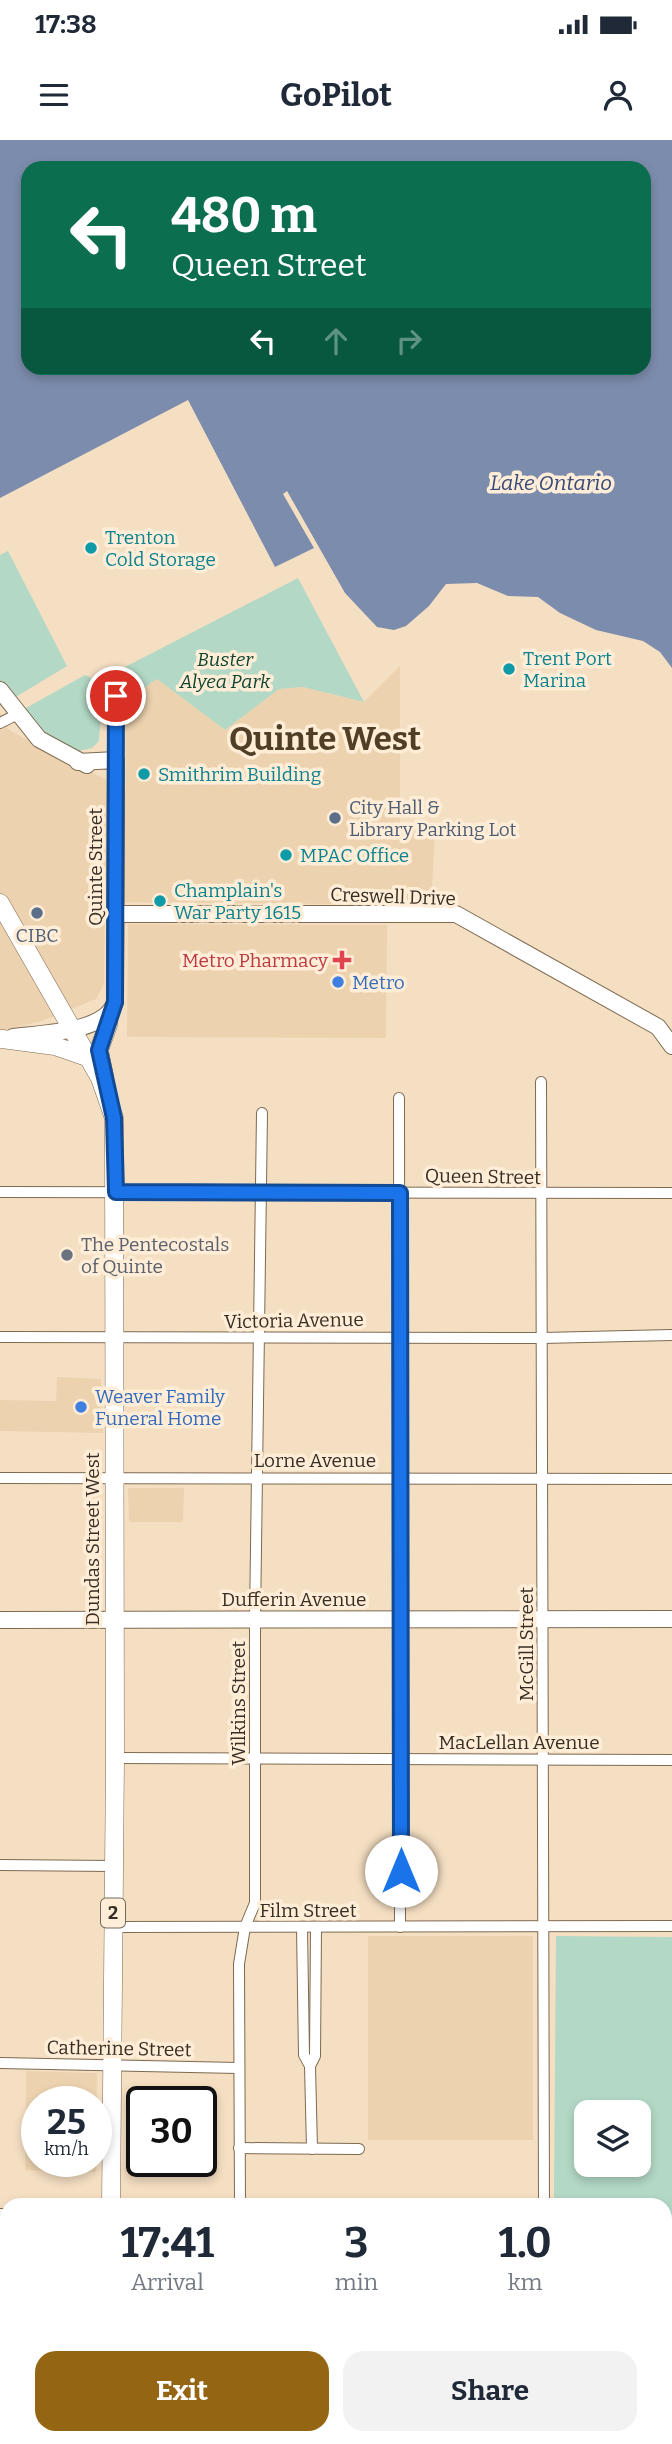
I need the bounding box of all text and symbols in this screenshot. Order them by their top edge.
text: 17:38 [35,9,97,40]
icon: menu [35,76,73,114]
text: GoPilot [280,76,392,114]
icon: person [599,76,637,114]
text: 480 m [171,186,317,245]
icon: left [56,189,147,280]
text: Queen Street [171,246,367,284]
icon: left [244,322,282,360]
icon: ahead [317,322,355,360]
icon: right [390,322,428,360]
water label: Lake Ontario [490,470,612,496]
place label: Trenton Cold Storage [105,526,216,571]
marker: Trenton Cold Storage [83,540,99,556]
place label: Trent Port Marina [523,647,612,692]
park label: Buster Alyea Park [179,648,271,693]
marker: Trent Port Marina [501,661,517,677]
pin [86,666,146,726]
icon: arrive [97,677,135,715]
district label: Quinte West [229,719,421,759]
place label: Smithrim Building [158,763,322,786]
marker: Smithrim Building [136,766,152,782]
place label: City Hall & Library Parking Lot [349,796,517,841]
street label: Quinte Street [84,808,107,926]
marker: City Hall & Library Parking Lot [327,810,343,826]
place label: MPAC Office [300,844,409,867]
marker: MPAC Office [278,847,294,863]
place label: Champlain's War Party 1615 [174,879,301,924]
street label: Creswell Drive [330,883,456,910]
marker: Champlain's War Party 1615 [152,893,168,909]
marker: CIBC [29,905,45,921]
place label: CIBC [15,924,59,947]
place label: Metro Pharmacy [182,949,329,972]
marker: Metro Pharmacy [334,952,350,968]
place label: Metro [352,971,405,994]
marker: Metro [330,974,346,990]
street label: Queen Street [425,1164,541,1189]
place label: The Pentecostals of Quinte [81,1233,229,1278]
marker: The Pentecostals of Quinte [59,1247,75,1263]
street label: Victoria Avenue [224,1308,364,1333]
place label: Weaver Family Funeral Home [95,1385,226,1430]
marker: Weaver Family Funeral Home [73,1399,89,1415]
street label: Lorne Avenue [254,1449,376,1472]
street label: Dundas Street West [81,1452,104,1626]
street label: McGill Street [515,1587,538,1701]
street label: Dufferin Avenue [222,1588,366,1611]
street label: Wilkins Street [227,1641,250,1765]
street label: MacLellan Avenue [438,1731,600,1754]
position arrow [364,1834,438,1908]
road number: 2 [101,1898,125,1928]
street label: Film Street [259,1899,357,1922]
street label: Catherine Street [46,2036,192,2061]
speed limit sign: 30 [126,2086,217,2177]
map controls [574,2100,651,2177]
button: layers [574,2100,651,2177]
text: 25 [47,2101,86,2143]
text: km/h [44,2138,89,2160]
text: 17:41 [120,2218,214,2268]
text: 3 [344,2218,368,2268]
text: 1.0 [499,2218,552,2268]
text: Arrival [131,2268,204,2296]
text: min [335,2268,378,2296]
text: km [508,2268,542,2296]
button: Exit [35,2351,329,2431]
button: Share [343,2351,637,2431]

